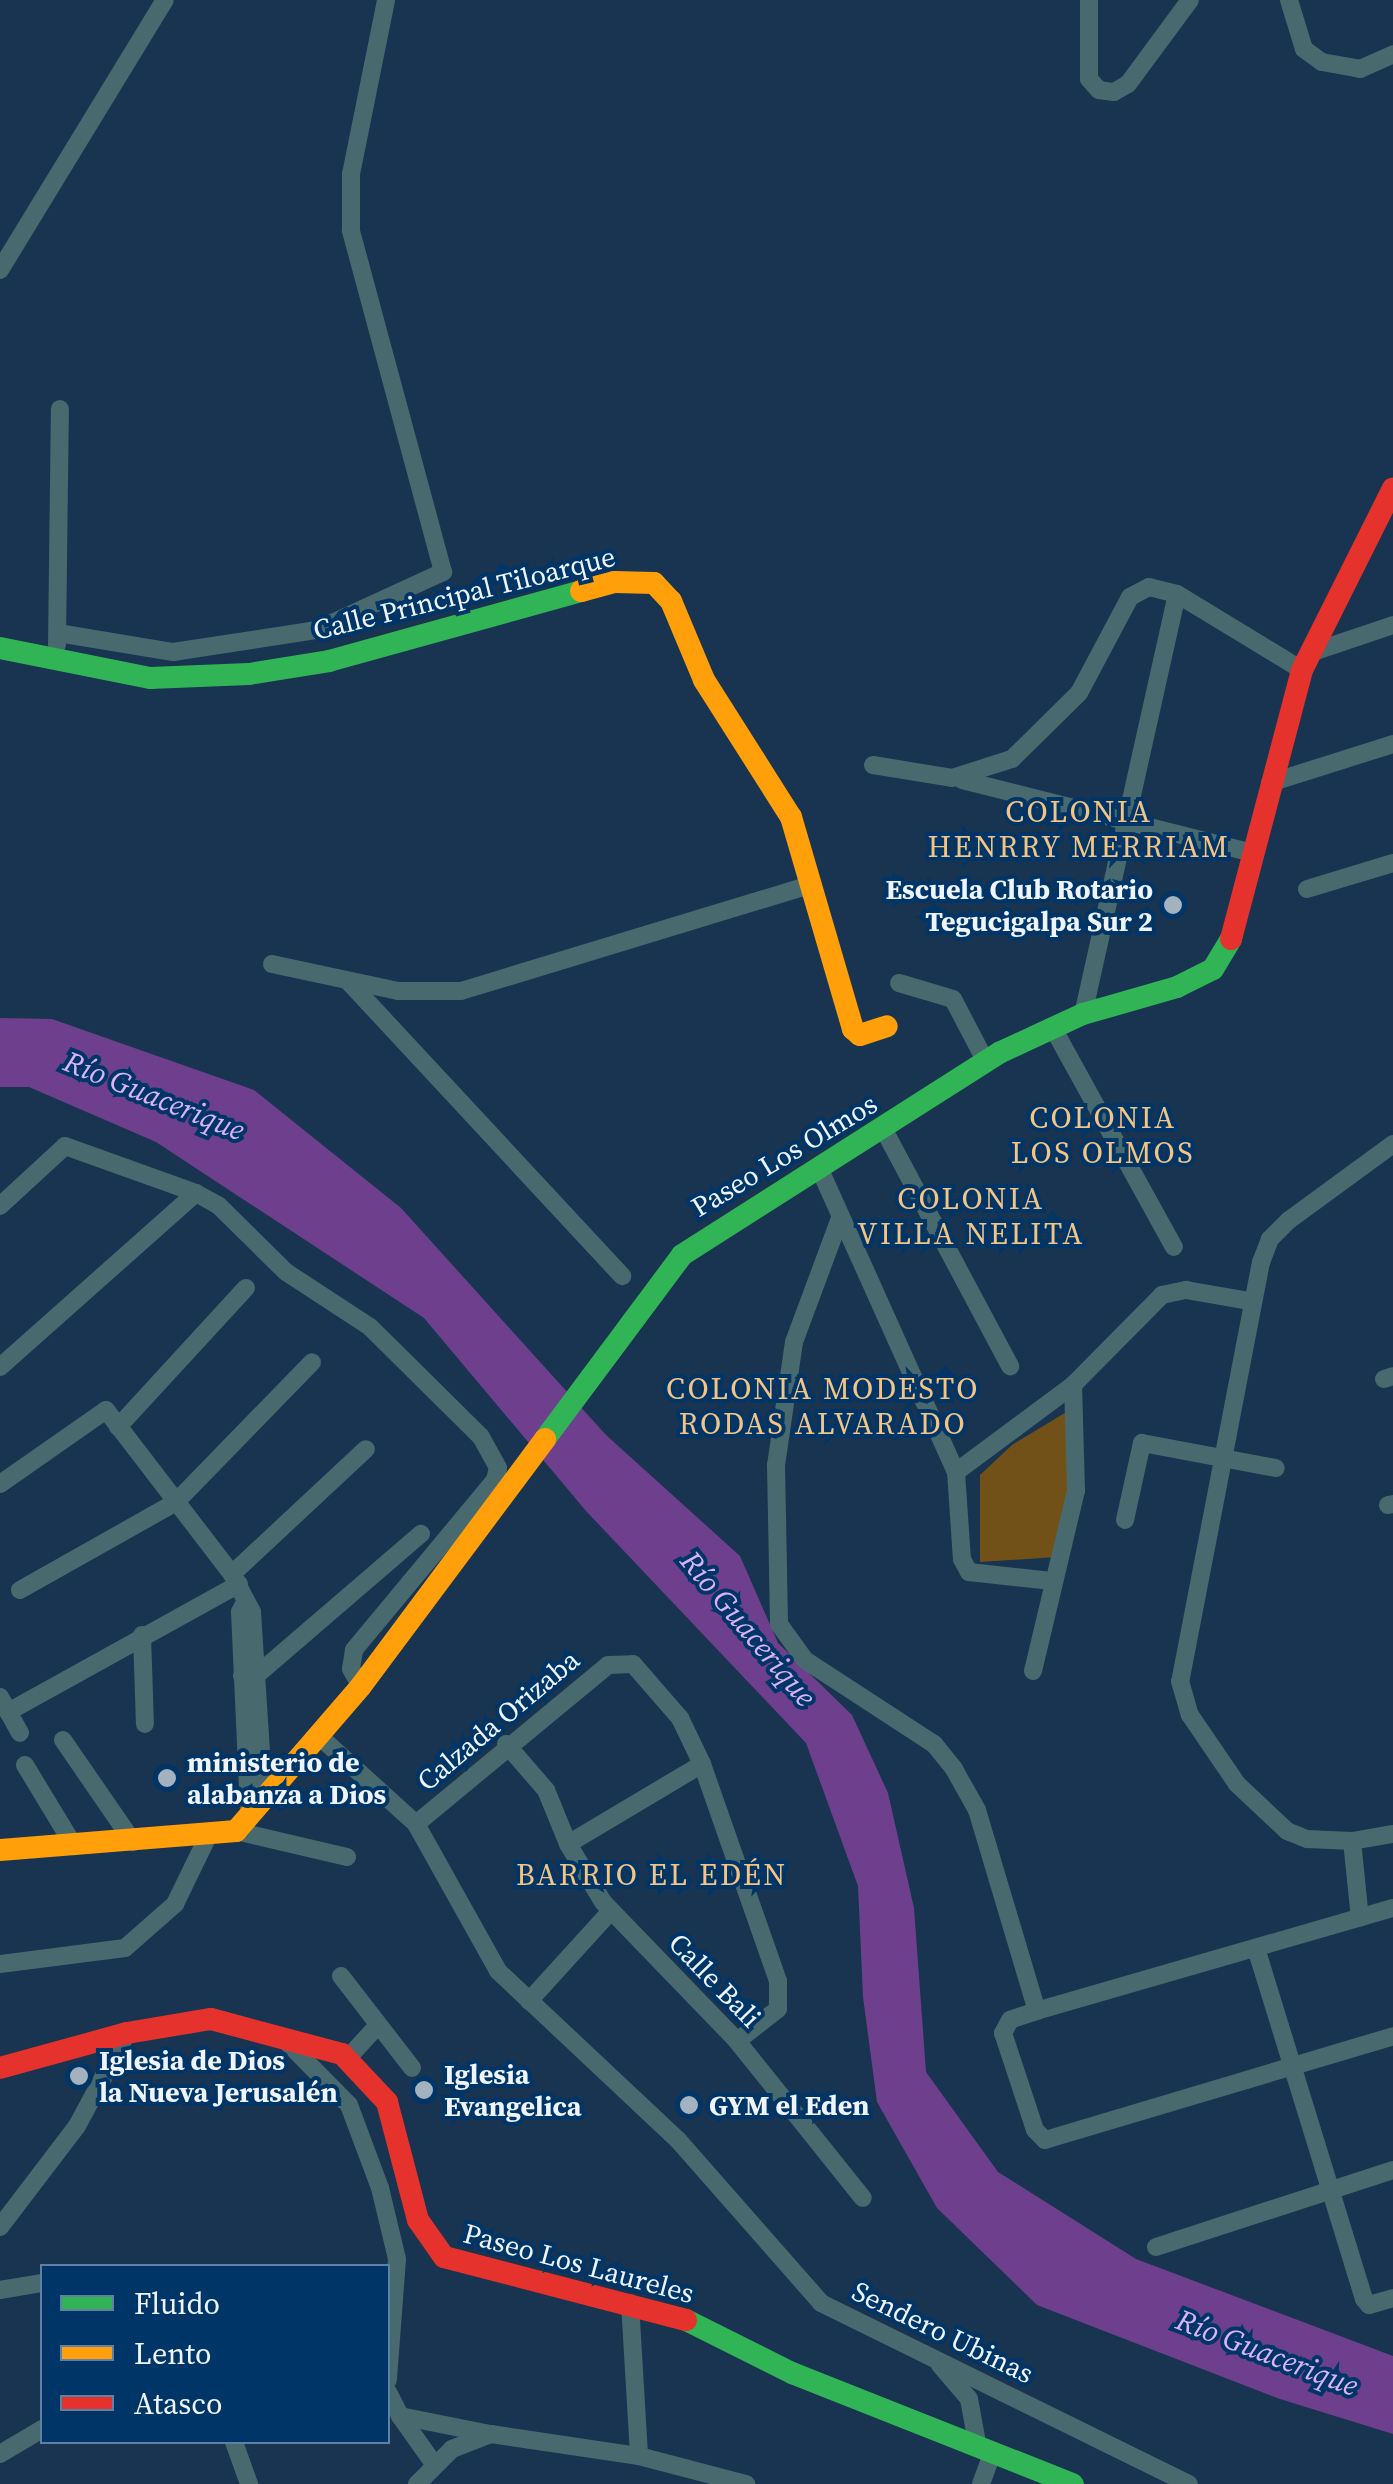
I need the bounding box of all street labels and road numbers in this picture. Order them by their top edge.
street label: Calle Principal Tiloarque [309,539,619,647]
street label: Paseo Los Olmos [685,1086,883,1224]
street label: Calzada Orizaba [410,1643,586,1797]
street label: Calle Bali [662,1926,768,2034]
street label: Paseo Los Laureles [460,2216,698,2310]
street label: Sendero Ubinas [847,2274,1039,2390]

